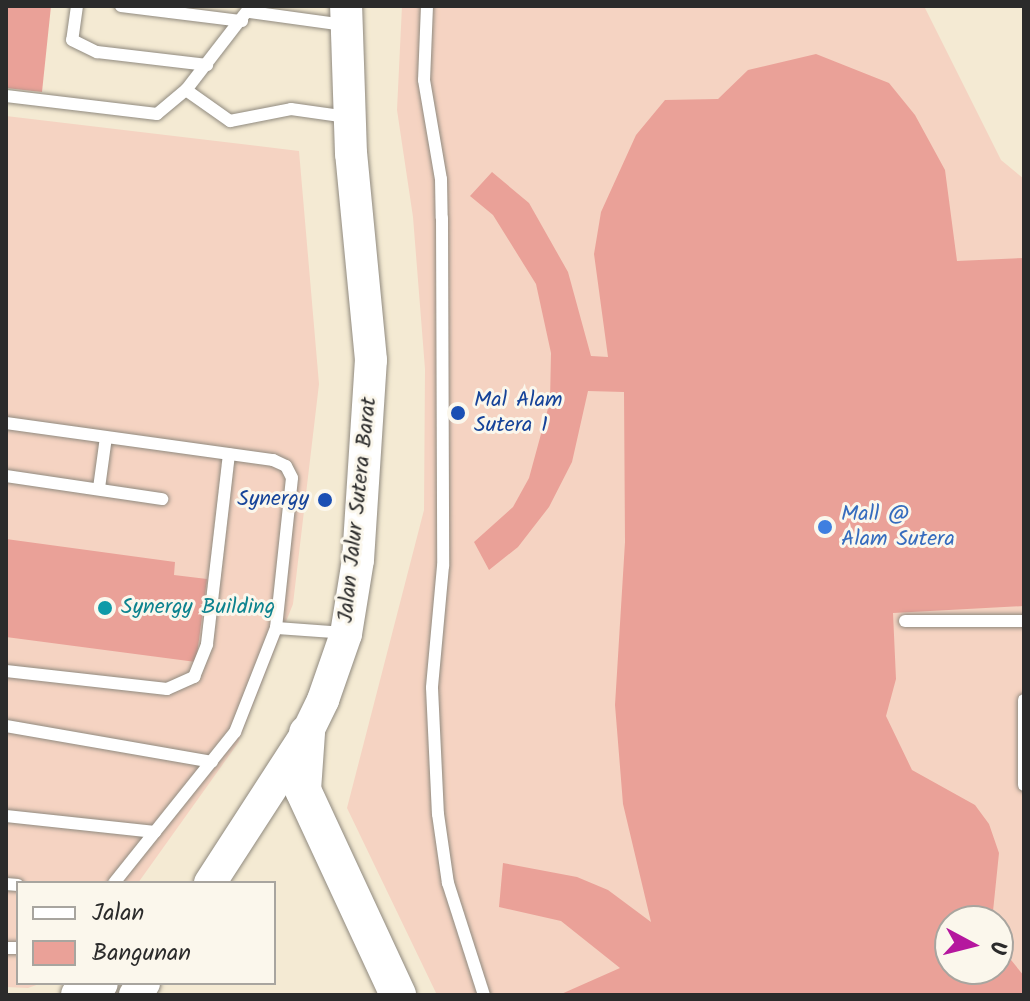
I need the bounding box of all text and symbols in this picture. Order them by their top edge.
place label: Mal Alam Sutera 1 [474,387,562,438]
street label: Jalan Jalur Sutera Barat [333,396,383,624]
marker: Mal Alam Sutera 1 [449,404,467,422]
place label: Synergy [237,487,309,513]
marker: Synergy [316,491,334,509]
place label: Mall @ Alam Sutera [841,501,955,552]
marker: Mall @ Alam Sutera [816,518,834,536]
place label: Synergy Building [121,595,275,621]
marker: Synergy Building [96,599,114,617]
legend [16,881,276,985]
text: Jalan [92,894,144,933]
north arrow [934,905,1014,985]
text: Bangunan [92,934,191,973]
text: U [978,939,1014,956]

